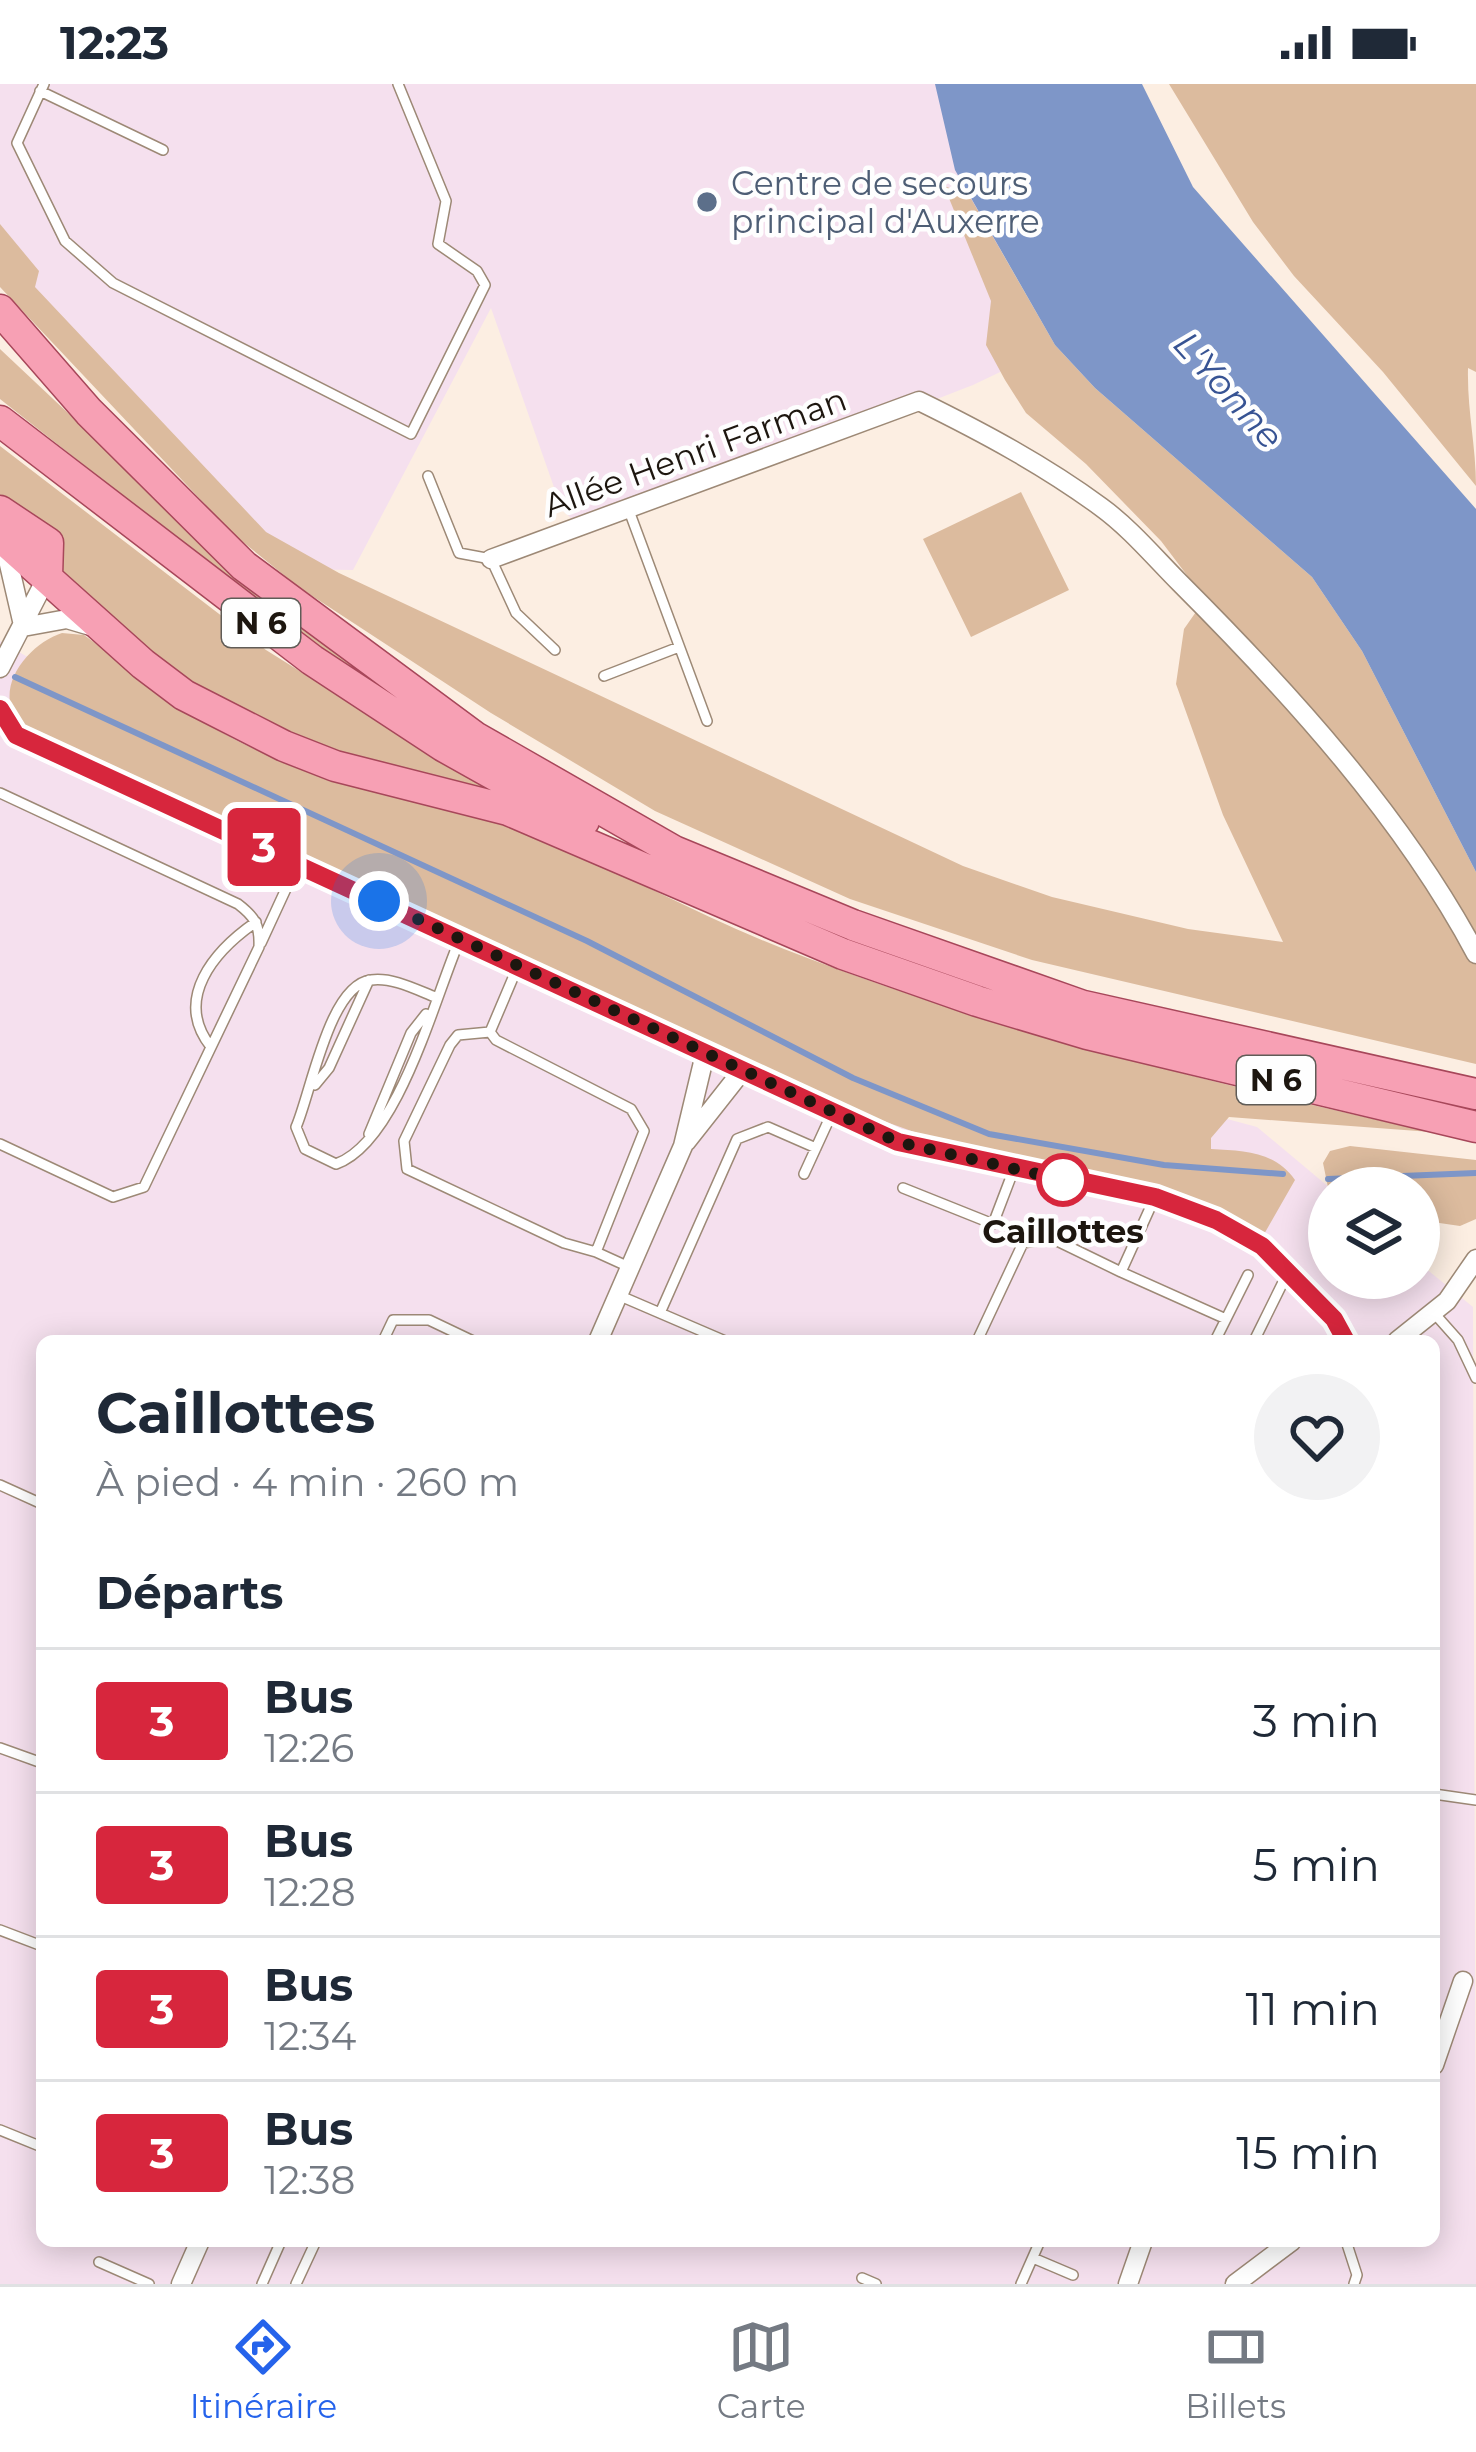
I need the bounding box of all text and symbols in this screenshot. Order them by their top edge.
text: 12:23 [60,15,169,70]
place label: Centre de secours principal d'Auxerre [731,163,1040,241]
marker: Centre de secours principal d'Auxerre [694,189,720,215]
water label: L'Yonne [1165,322,1293,458]
street label: Allée Henri Farman [538,379,852,525]
road number: N 6 [222,599,300,647]
line badge: 3 [225,808,303,886]
text: 3 [252,821,276,873]
your location [349,871,409,931]
road number: N 6 [1237,1056,1315,1104]
marker: Caillottes [1038,1155,1088,1205]
map controls [1308,1167,1440,1299]
button: layers [1308,1167,1440,1299]
place label: Caillottes [982,1211,1144,1251]
button: heart [1254,1374,1380,1500]
text: Caillottes [96,1378,375,1447]
text: À pied · 4 min · 260 m [96,1458,519,1506]
text: Départs [96,1565,284,1620]
text: Bus [264,1669,353,1724]
text: 3 min [1253,1693,1380,1748]
text: 3 [150,1695,174,1747]
text: 12:26 [264,1724,354,1772]
text: Bus [264,1813,353,1868]
text: 5 min [1252,1837,1380,1892]
text: 3 [150,1839,174,1891]
text: 12:28 [264,1868,356,1916]
text: Bus [264,1957,353,2012]
text: 11 min [1245,1981,1380,2036]
text: 3 [150,1983,174,2035]
text: 12:34 [264,2012,356,2060]
text: Bus [264,2101,353,2156]
text: 15 min [1236,2125,1380,2180]
text: 3 [150,2127,174,2179]
text: 12:38 [264,2156,355,2204]
tab: Itinéraire [190,2314,337,2426]
tab: Carte [717,2314,806,2426]
tab: Billets [1185,2314,1286,2426]

